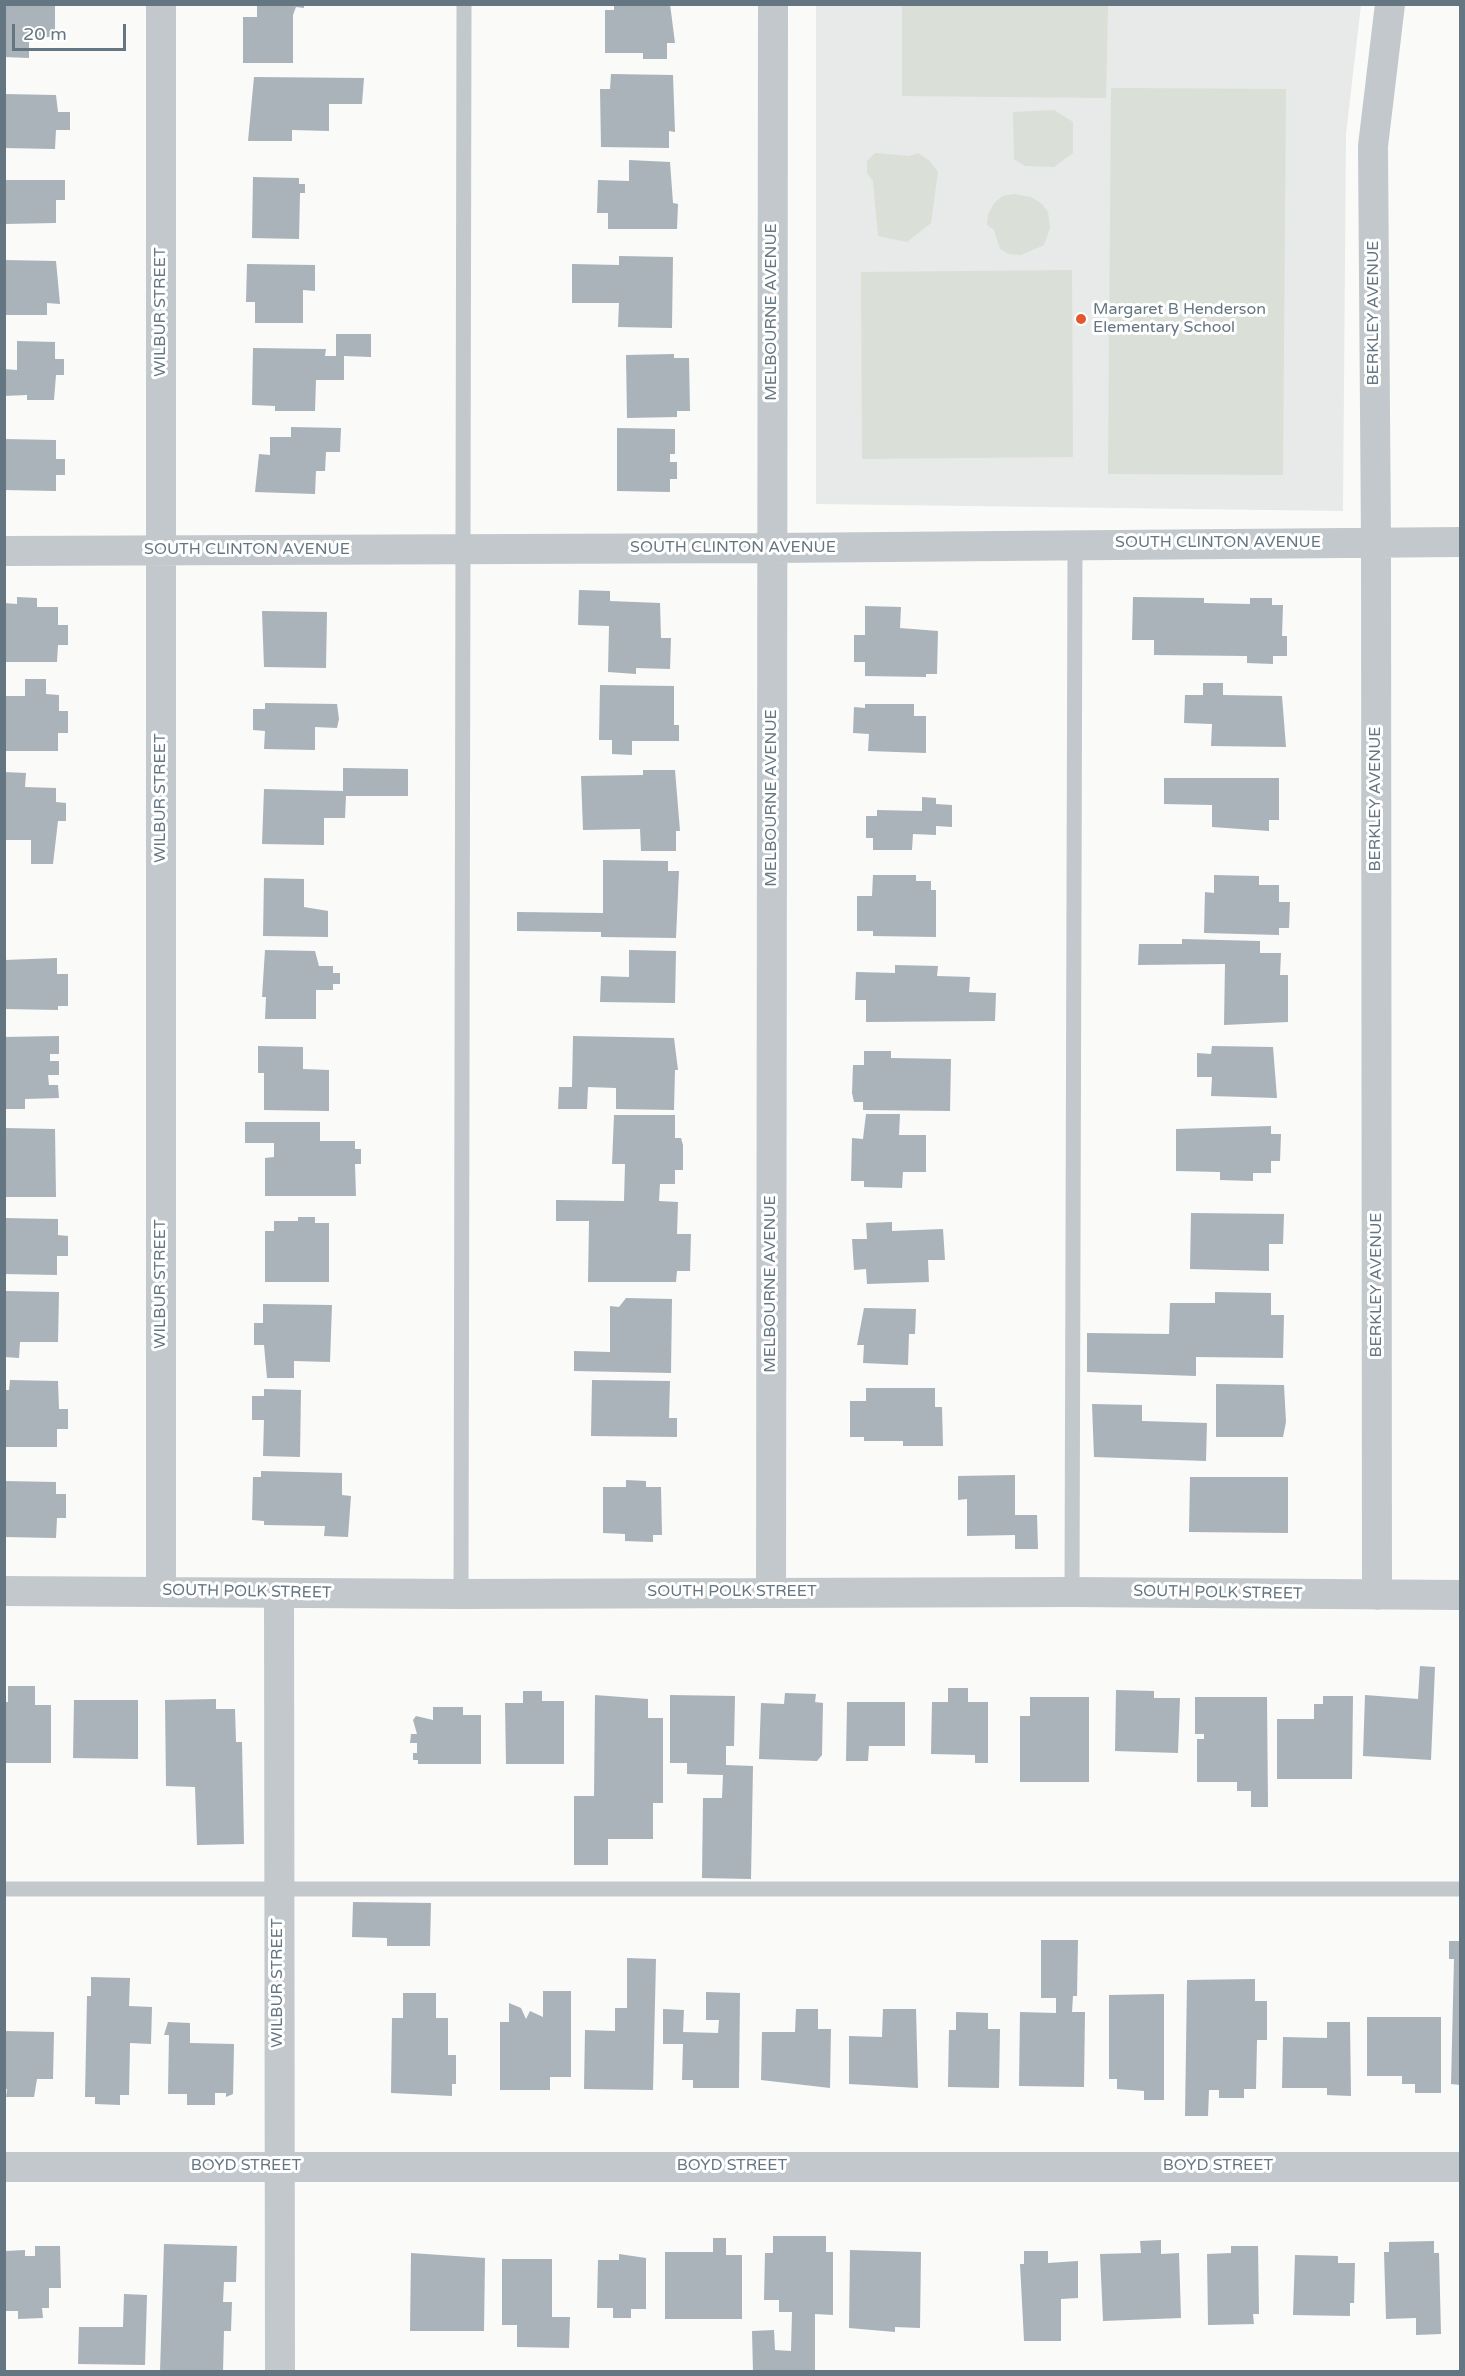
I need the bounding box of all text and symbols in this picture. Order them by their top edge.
scale bar [15,12,129,50]
text: 20 m [23,23,67,45]
street label: MELBOURNE AVENUE [762,223,782,401]
street label: BERKLEY AVENUE [1364,241,1384,385]
street label: WILBUR STREET [151,247,171,377]
place label: Margaret B Henderson Elementary School [1093,300,1266,338]
marker: Margaret B Henderson Elementary School [1074,312,1088,326]
street label: SOUTH CLINTON AVENUE [1115,533,1321,553]
street label: SOUTH CLINTON AVENUE [630,538,836,558]
street label: SOUTH CLINTON AVENUE [144,540,350,560]
street label: MELBOURNE AVENUE [762,709,782,887]
street label: BERKLEY AVENUE [1366,727,1386,871]
street label: WILBUR STREET [151,733,171,863]
street label: MELBOURNE AVENUE [761,1195,781,1373]
street label: BERKLEY AVENUE [1367,1213,1387,1357]
street label: WILBUR STREET [151,1219,171,1349]
street label: SOUTH POLK STREET [162,1581,332,1603]
street label: SOUTH POLK STREET [647,1582,817,1602]
street label: SOUTH POLK STREET [1133,1582,1303,1604]
street label: WILBUR STREET [268,1918,288,2048]
street label: BOYD STREET [191,2156,301,2176]
street label: BOYD STREET [677,2156,787,2176]
street label: BOYD STREET [1163,2156,1273,2176]

